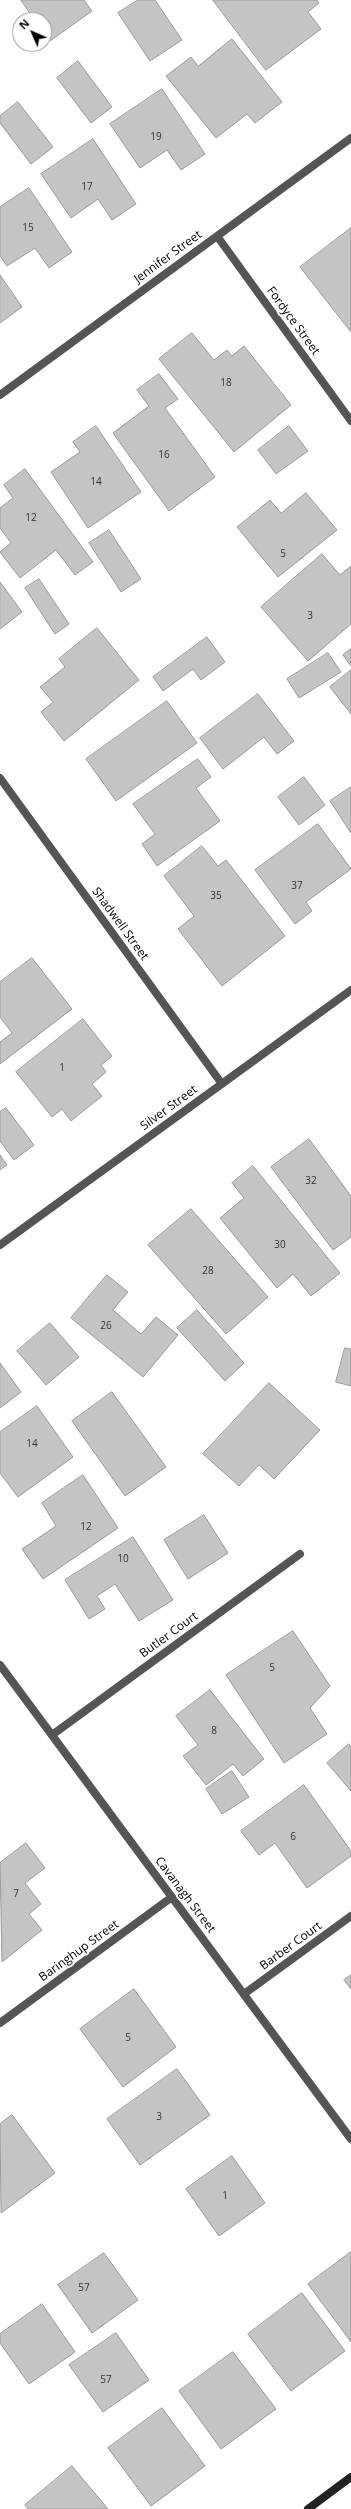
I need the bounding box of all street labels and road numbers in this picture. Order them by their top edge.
street label: Jennifer Street [131,228,205,286]
street label: Fordyce Street [263,284,323,358]
street label: Shadwell Street [89,885,151,963]
street label: Silver Street [138,1083,200,1133]
street label: Butler Court [137,1609,201,1661]
street label: Cavanagh Street [152,1854,218,1936]
street label: Baringhup Street [36,1917,122,1985]
street label: Barber Court [257,1919,325,1973]

